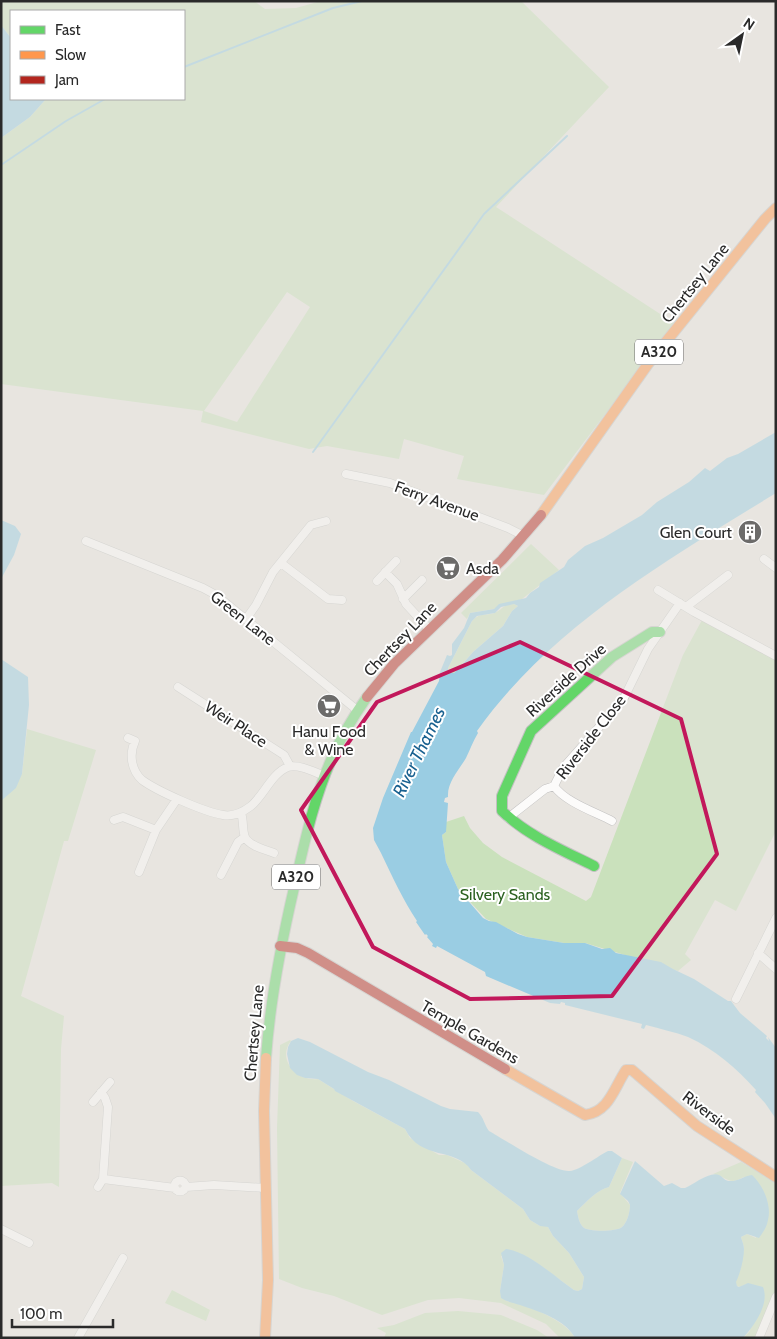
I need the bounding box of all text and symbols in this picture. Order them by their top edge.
legend [10,10,185,100]
north arrow [717,10,767,60]
text: N [740,14,758,34]
text: Fast [55,21,80,39]
text: Slow [55,46,86,64]
text: Jam [54,71,79,89]
street label: Chertsey Lane [657,240,733,326]
road number: A320 [635,340,683,364]
street label: Ferry Avenue [392,477,482,525]
building icon: Glen Court [737,519,763,545]
place label: Glen Court [660,523,733,542]
supermarket icon: Asda [435,555,461,581]
place label: Asda [466,559,499,578]
street label: Green Lane [207,587,279,649]
street label: Chertsey Lane [360,598,440,680]
street label: Riverside Drive [522,639,610,721]
street label: Riverside Close [552,691,630,783]
supermarket icon: Hanu Food & Wine [316,693,342,719]
street label: Weir Place [201,697,271,751]
water label: River Thames [388,704,450,800]
place label: Hanu Food & Wine [292,722,366,759]
road number: A320 [272,864,320,890]
park label: Silvery Sands [460,885,551,904]
street label: Chertsey Lane [240,984,268,1082]
street label: Temple Gardens [418,996,523,1068]
street label: Riverside [679,1087,739,1139]
scale bar [12,1296,114,1328]
text: 100 m [20,1305,62,1323]

